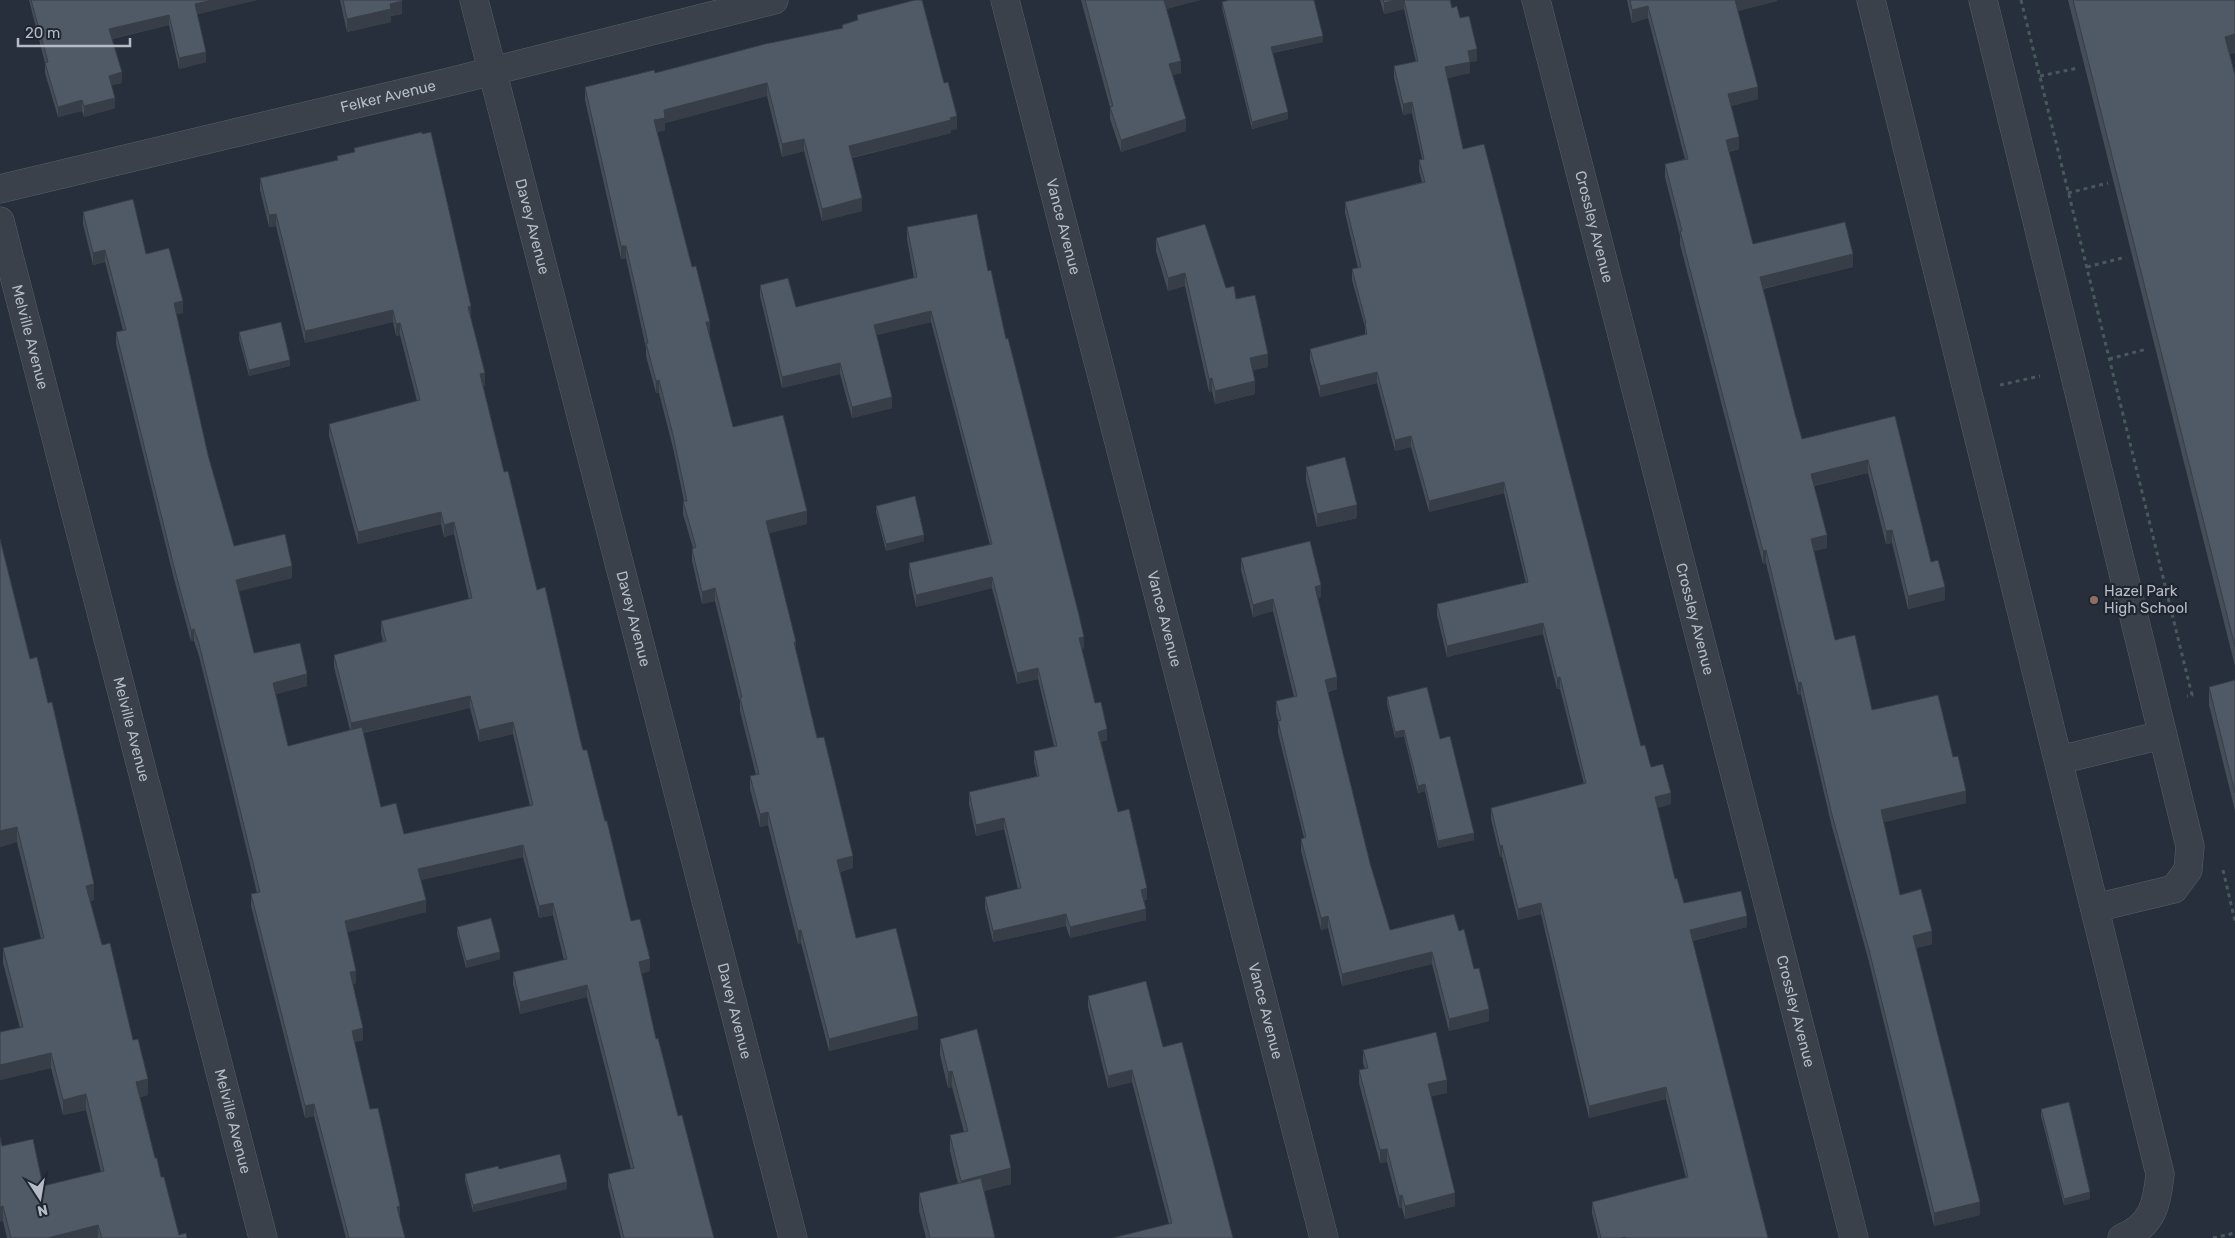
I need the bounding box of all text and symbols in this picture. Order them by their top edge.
scale bar [18,15,130,47]
text: 20 m [25,24,60,42]
street label: Felker Avenue [339,76,438,117]
street label: Crossley Avenue [1571,169,1617,285]
street label: Vance Avenue [1042,176,1084,277]
street label: Davey Avenue [511,177,553,276]
street label: Melville Avenue [8,283,52,391]
street label: Crossley Avenue [1672,561,1718,677]
street label: Davey Avenue [612,569,654,669]
street label: Vance Avenue [1143,569,1186,669]
place label: Hazel Park High School [2104,582,2188,617]
marker: Hazel Park High School [2088,594,2100,606]
street label: Melville Avenue [109,675,154,784]
street label: Crossley Avenue [1773,953,1819,1069]
street label: Davey Avenue [714,961,755,1061]
street label: Vance Avenue [1244,961,1287,1061]
street label: Melville Avenue [211,1067,255,1176]
north arrow [15,1173,65,1223]
text: N [36,1201,49,1220]

